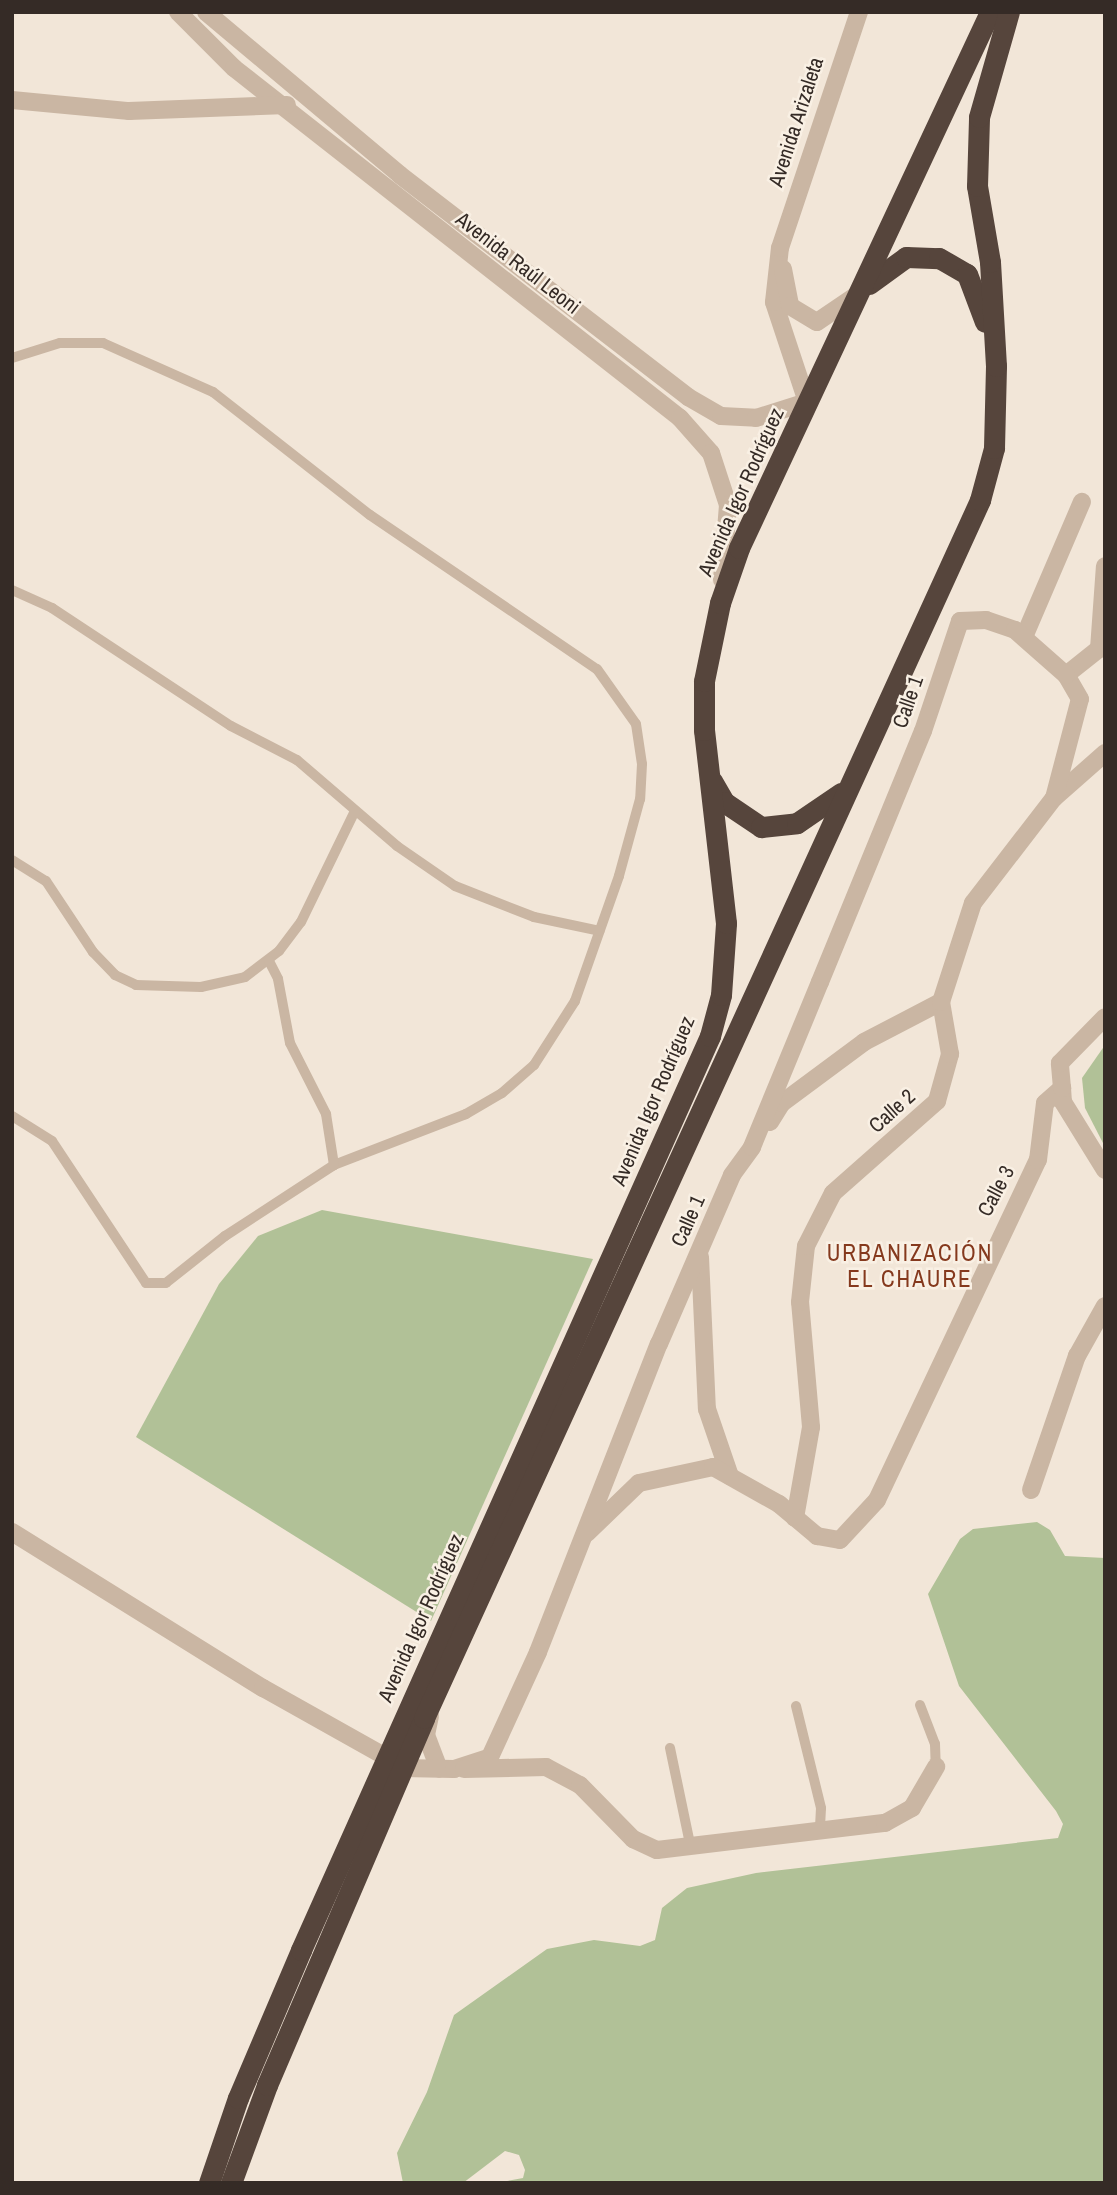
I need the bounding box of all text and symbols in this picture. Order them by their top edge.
street label: Avenida Arizaleta [763,54,829,190]
street label: Avenida Raúl Leoni [451,207,585,319]
street label: Avenida Igor Rodríguez [693,404,789,580]
street label: Calle 1 [887,673,929,731]
street label: Avenida Igor Rodríguez [606,1013,700,1189]
street label: Calle 2 [864,1084,920,1138]
street label: Calle 3 [972,1161,1020,1221]
street label: Calle 1 [666,1191,710,1251]
district label: URBANIZACIÓN EL CHAURE [828,1239,992,1293]
street label: Avenida Igor Rodríguez [373,1530,469,1706]

